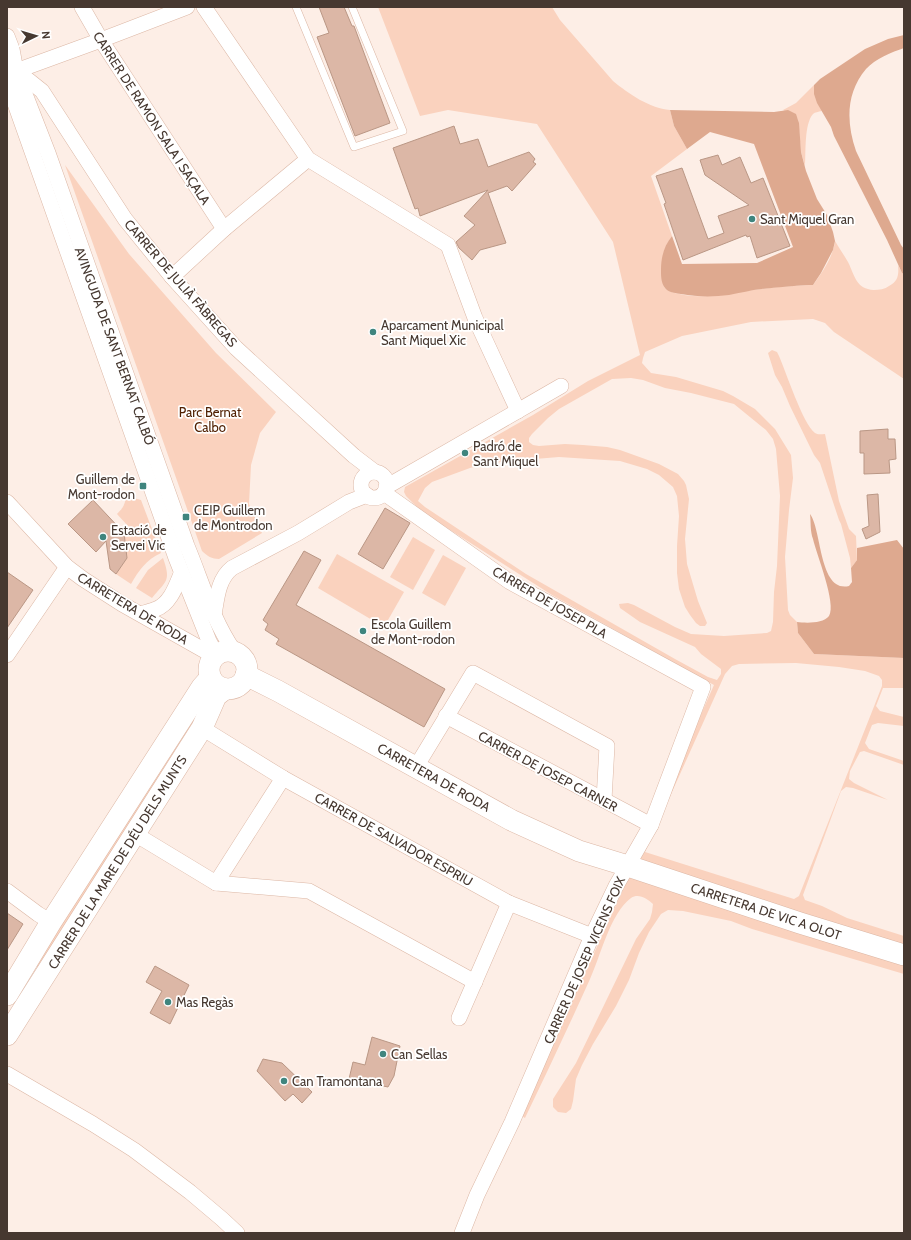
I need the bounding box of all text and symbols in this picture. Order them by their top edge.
north arrow [16,16,56,56]
street label: CARRER DE RAMON SALA I SAÇALA [90,29,214,207]
text: N [39,31,53,40]
place label: Sant Miquel Gran [760,211,854,227]
marker: Sant Miquel Gran [747,214,757,224]
street label: CARRER DE JULIÀ FÀBREGAS [121,215,242,350]
street label: AVINGUDA DE SANT BERNAT CALBÓ [72,245,158,447]
place label: Aparcament Municipal Sant Miquel Xic [381,317,504,348]
marker: Aparcament Municipal Sant Miquel Xic [368,327,378,337]
park label: Parc Bernat Calbo [179,404,242,435]
place label: Padró de Sant Miquel [473,438,538,469]
marker: Padró de Sant Miquel [460,448,470,458]
place label: Guillem de Mont-rodon [68,471,135,502]
marker: Guillem de Mont-rodon [138,481,148,491]
place label: CEIP Guillem de Montrodon [194,502,273,533]
marker: CEIP Guillem de Montrodon [181,512,191,522]
place label: Estació de Servei Vic [111,522,167,553]
marker: Estació de Servei Vic [98,532,108,542]
street label: CARRER DE JOSEP PLA [490,563,610,641]
street label: CARRETERA DE RODA [75,569,191,647]
place label: Escola Guillem de Mont-rodon [371,616,455,647]
marker: Escola Guillem de Mont-rodon [358,626,368,636]
street label: CARRER DE JOSEP CARNER [475,727,621,815]
street label: CARRETERA DE RODA [375,739,493,815]
street label: CARRER DE LA MARE DE DÉU DELS MUNTS [43,751,190,972]
street label: CARRER DE SALVADOR ESPRIU [312,789,476,889]
street label: CARRER DE JOSEP VICENS FOIX [540,874,628,1046]
street label: CARRETERA DE VIC A OLOT [689,879,843,943]
place label: Mas Regàs [176,994,234,1010]
marker: Mas Regàs [163,997,173,1007]
place label: Can Sellas [391,1046,448,1062]
marker: Can Sellas [378,1049,388,1059]
place label: Can Tramontana [292,1073,383,1089]
marker: Can Tramontana [279,1076,289,1086]

